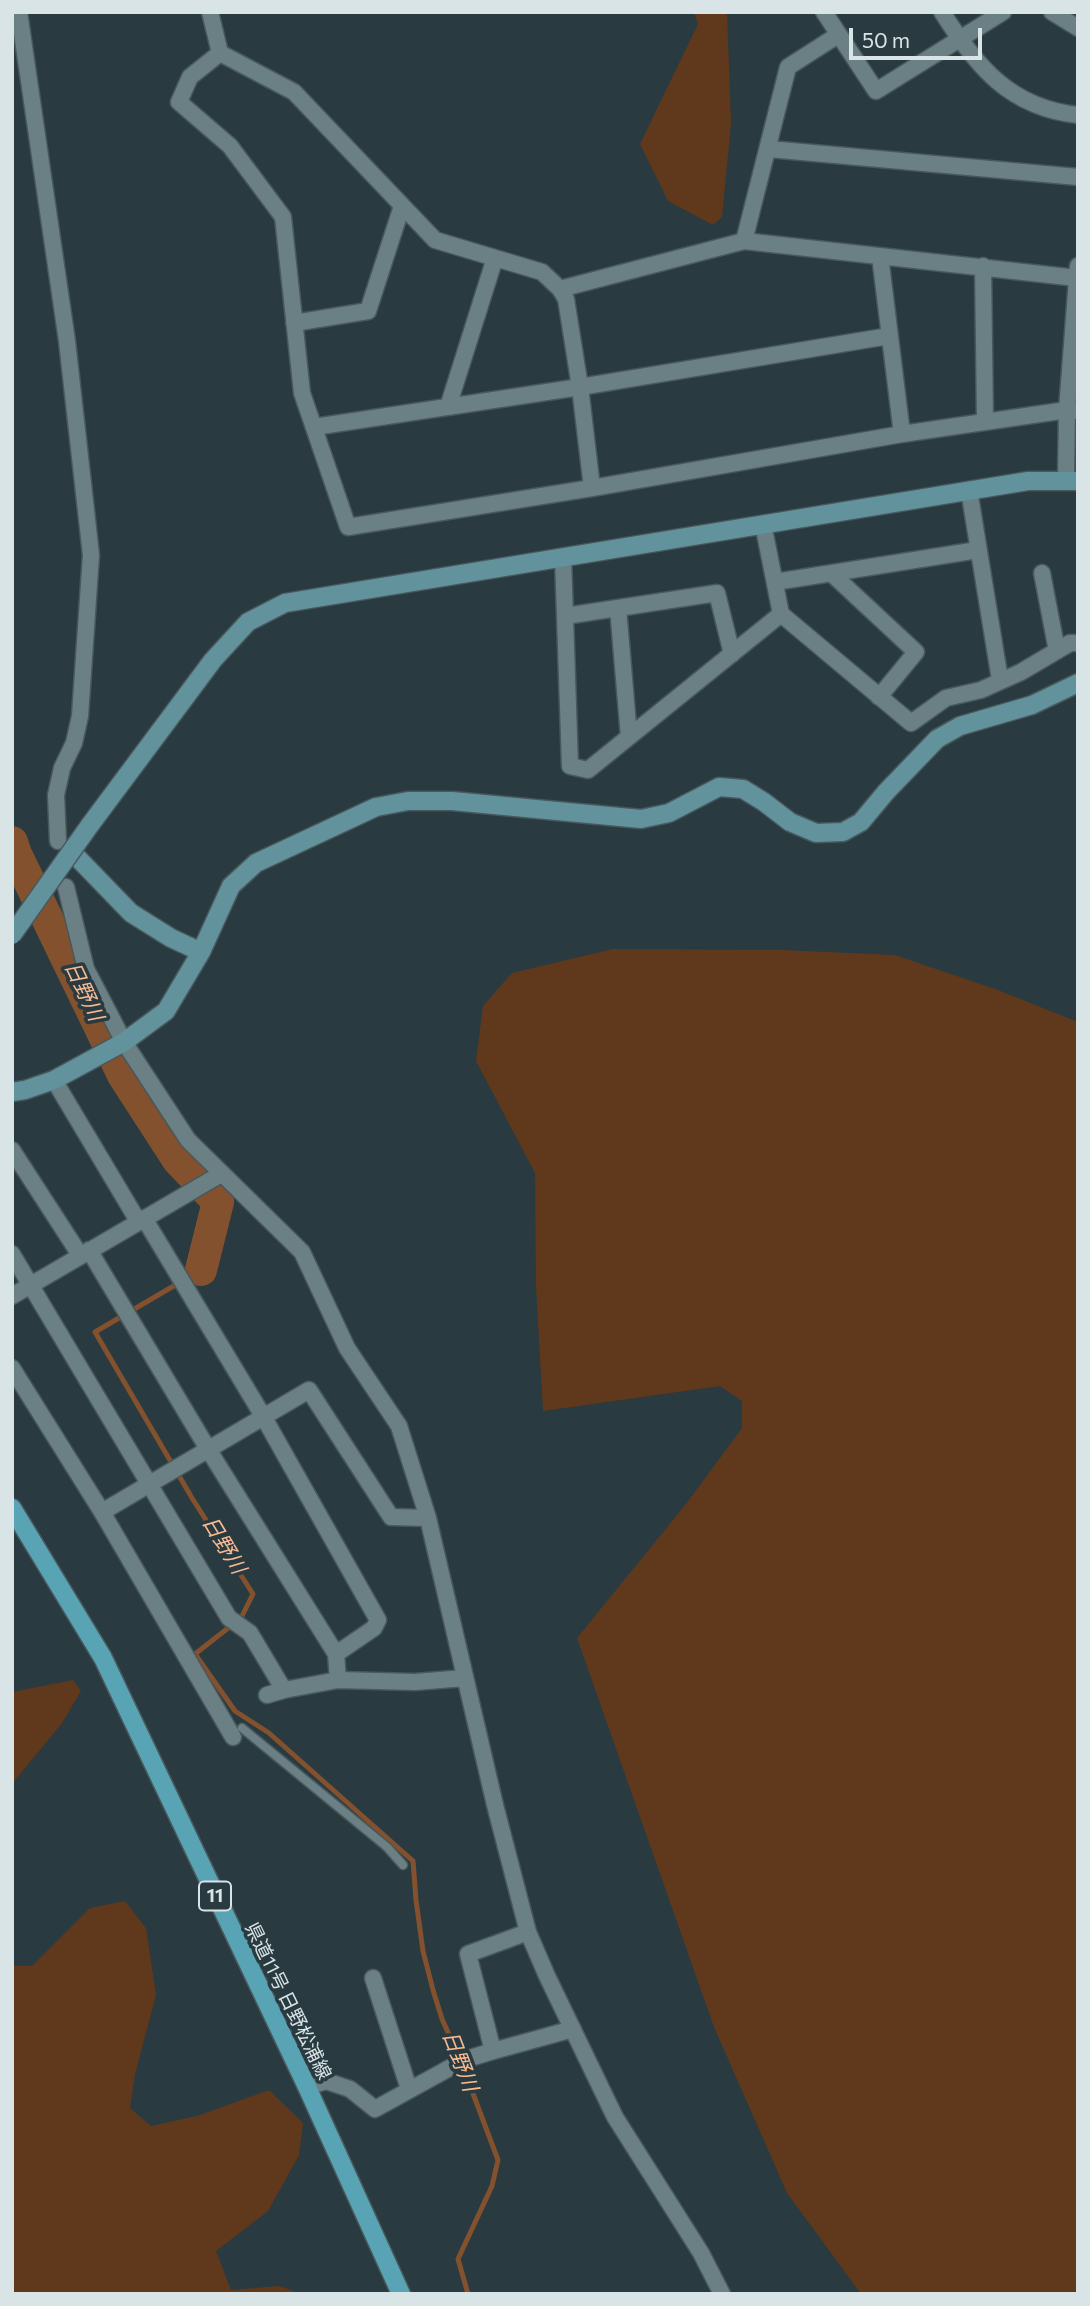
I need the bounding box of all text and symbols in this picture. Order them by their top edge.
scale bar [852,14,985,58]
text: 50 m [862,27,910,52]
water label: 日野川 [59,957,109,1025]
water label: 日野川 [197,1512,251,1578]
road number: 11 [199,1882,231,1910]
street label: 県道11号 日野松浦線 [240,1919,336,2083]
water label: 日野川 [437,2027,483,2095]

